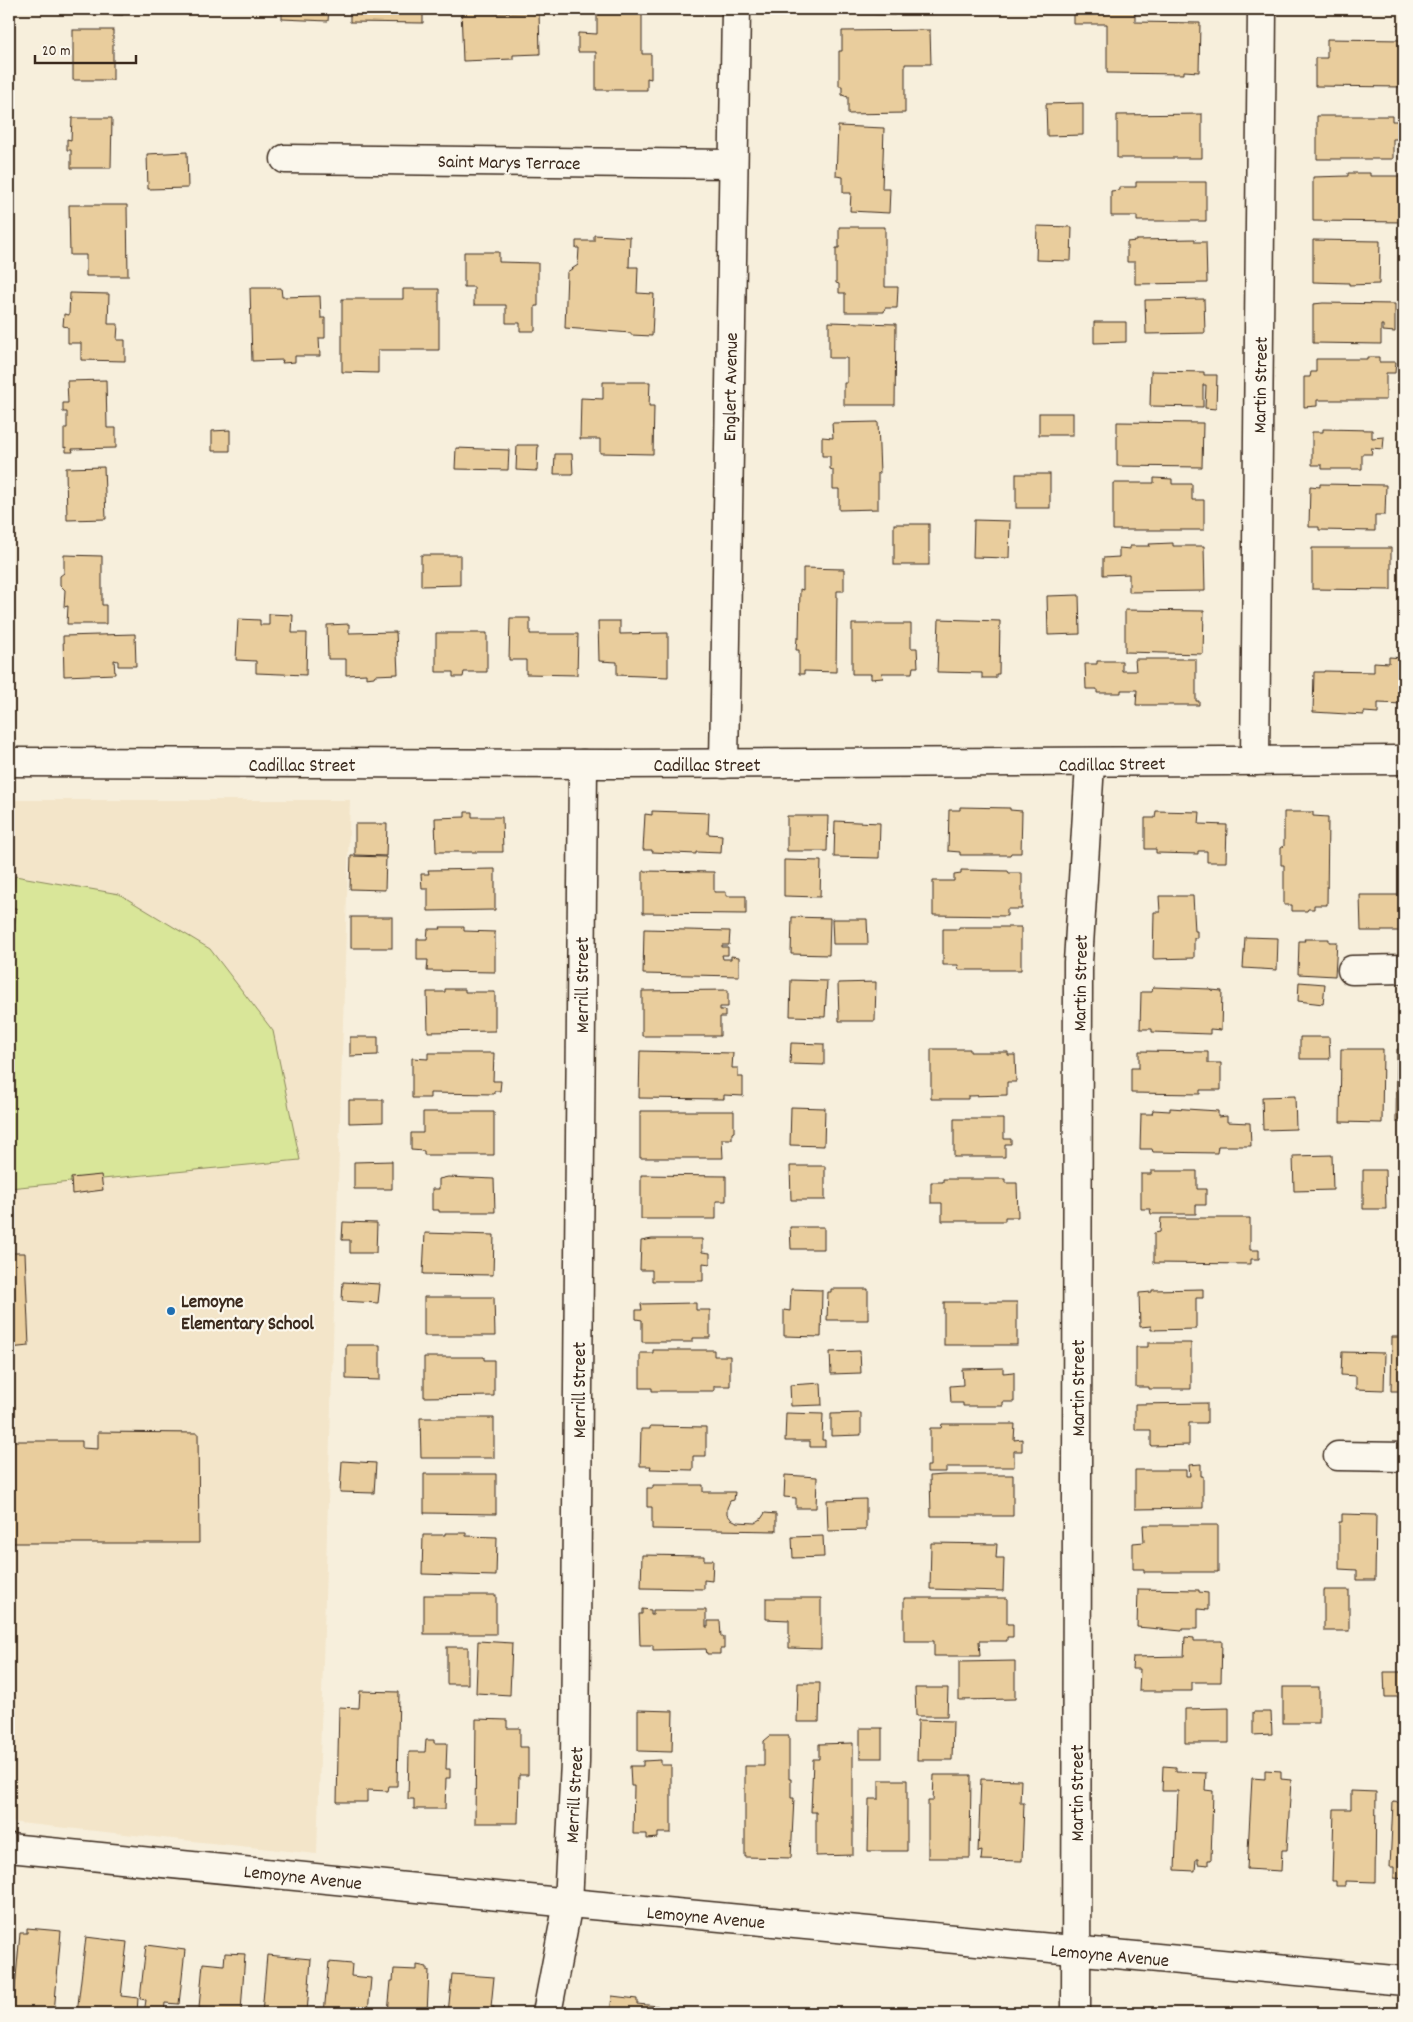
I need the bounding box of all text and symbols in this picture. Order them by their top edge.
scale bar [35,32,136,64]
text: 20 m [42,41,70,63]
street label: Saint Marys Terrace [437,150,581,179]
street label: Englert Avenue [718,332,747,442]
street label: Martin Street [1248,336,1277,434]
street label: Cadillac Street [1058,752,1166,781]
street label: Cadillac Street [249,754,355,781]
street label: Cadillac Street [654,754,760,781]
street label: Martin Street [1068,934,1097,1032]
street label: Merrill Street [571,937,598,1033]
place label: Lemoyne Elementary School [181,1290,314,1339]
marker: Lemoyne Elementary School [165,1305,177,1317]
street label: Martin Street [1067,1340,1094,1436]
street label: Merrill Street [568,1342,595,1438]
street label: Martin Street [1066,1745,1093,1841]
street label: Merrill Street [560,1746,593,1844]
street label: Lemoyne Avenue [242,1860,363,1899]
street label: Lemoyne Avenue [645,1901,766,1938]
street label: Lemoyne Avenue [1049,1939,1170,1976]

